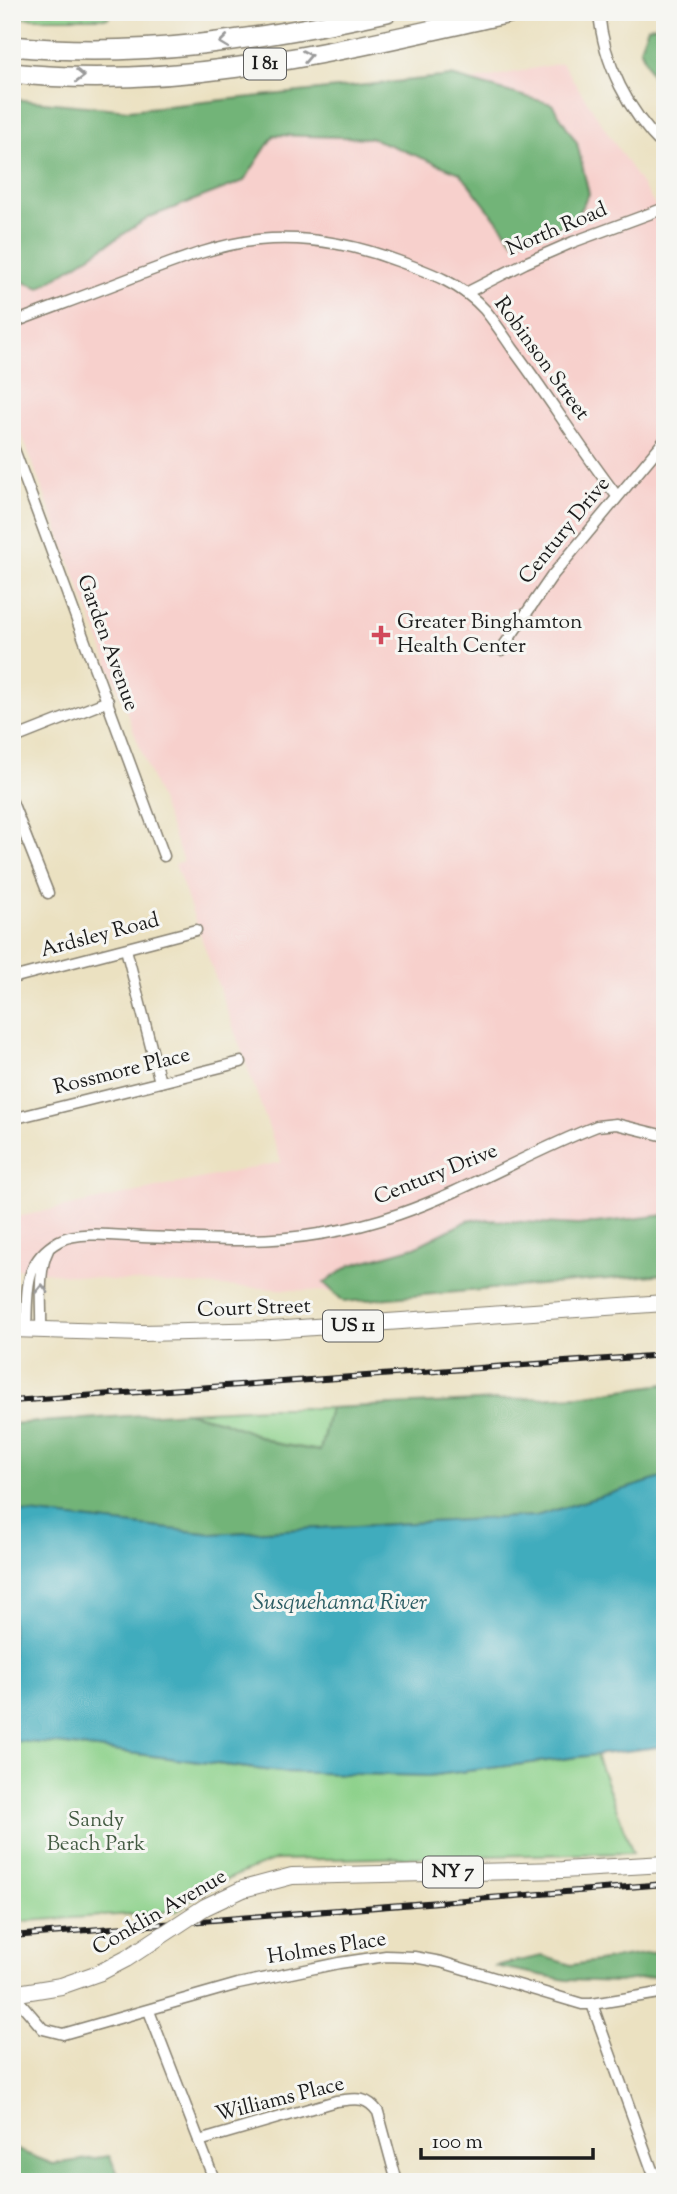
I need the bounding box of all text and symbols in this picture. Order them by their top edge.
one-way arrow [218,35,229,50]
road number: I 81 [244,48,286,80]
one-way arrow [300,50,312,65]
one-way arrow [76,68,86,84]
street label: North Road [502,195,612,265]
street label: Robinson Street [486,291,596,427]
street label: Century Drive [512,471,618,591]
street label: Garden Avenue [68,571,146,715]
place label: Greater Binghamton Health Center [397,608,583,662]
marker: Greater Binghamton Health Center [371,625,391,645]
street label: Ardsley Road [37,906,163,966]
street label: Rossmore Place [51,1041,193,1103]
street label: Century Drive [370,1137,502,1213]
one-way arrow [35,1283,50,1294]
street label: Court Street [197,1292,311,1326]
road number: US 11 [323,1310,383,1342]
water label: Susquehanna River [253,1587,427,1620]
park label: Sandy Beach Park [47,1806,146,1860]
road number: NY 7 [423,1856,483,1888]
street label: Conklin Avenue [87,1862,233,1964]
street label: Holmes Place [265,1925,389,1973]
street label: Williams Place [212,2069,348,2131]
scale bar [421,2117,593,2161]
text: 100 m [432,2128,483,2158]

